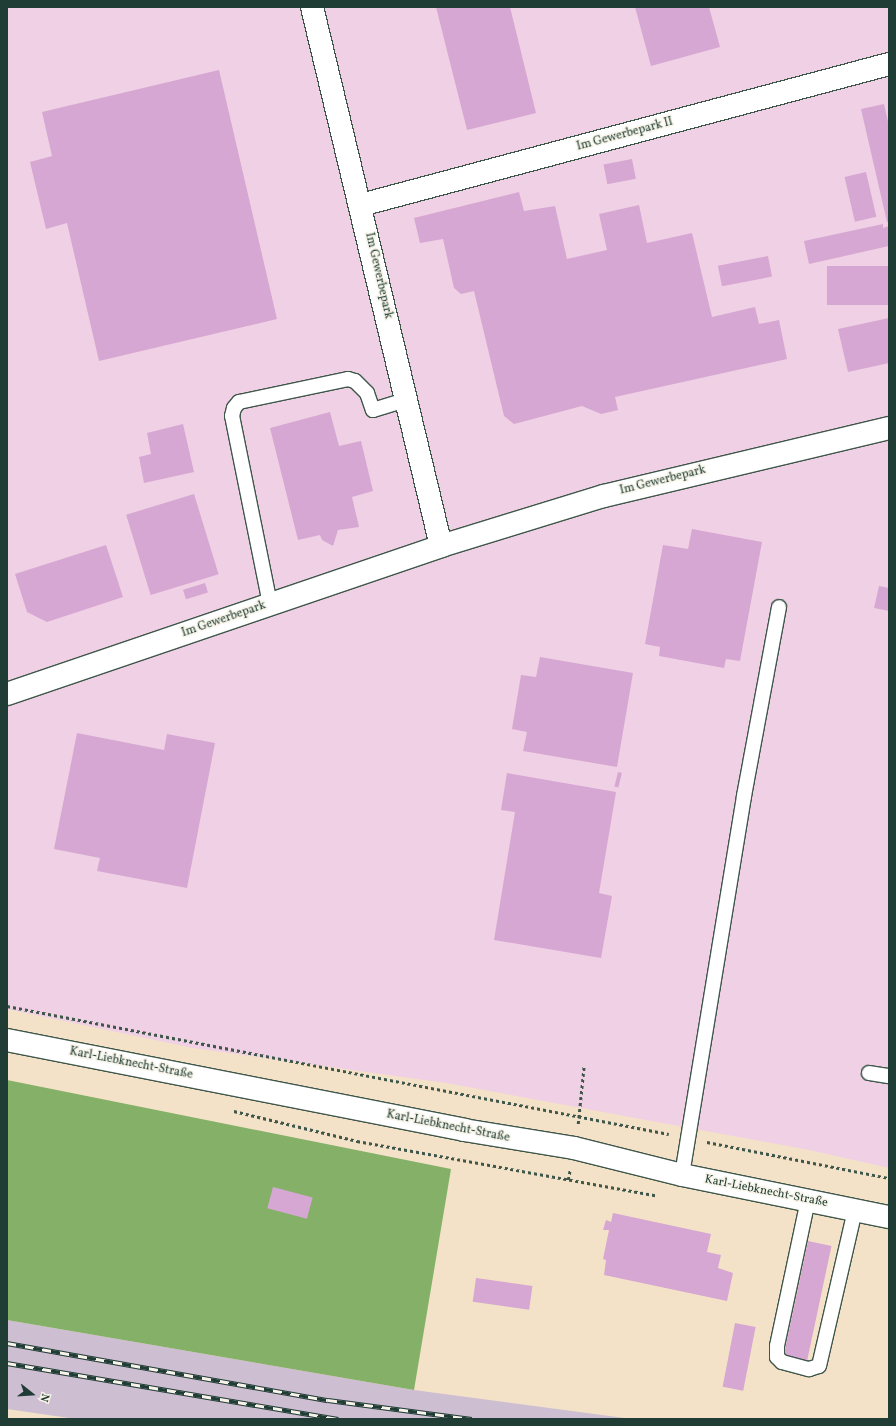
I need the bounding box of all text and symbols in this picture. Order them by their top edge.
street label: Im Gewerbepark II [575,115,675,155]
street label: Im Gewerbepark [361,231,395,321]
street label: Im Gewerbepark [618,463,708,499]
street label: Im Gewerbepark [180,599,268,641]
street label: Karl-Liebknecht-Straße [68,1045,194,1083]
street label: Karl-Liebknecht-Straße [385,1108,511,1146]
street label: Karl-Liebknecht-Straße [703,1173,829,1211]
north arrow [12,1374,52,1414]
text: N [36,1392,52,1404]

